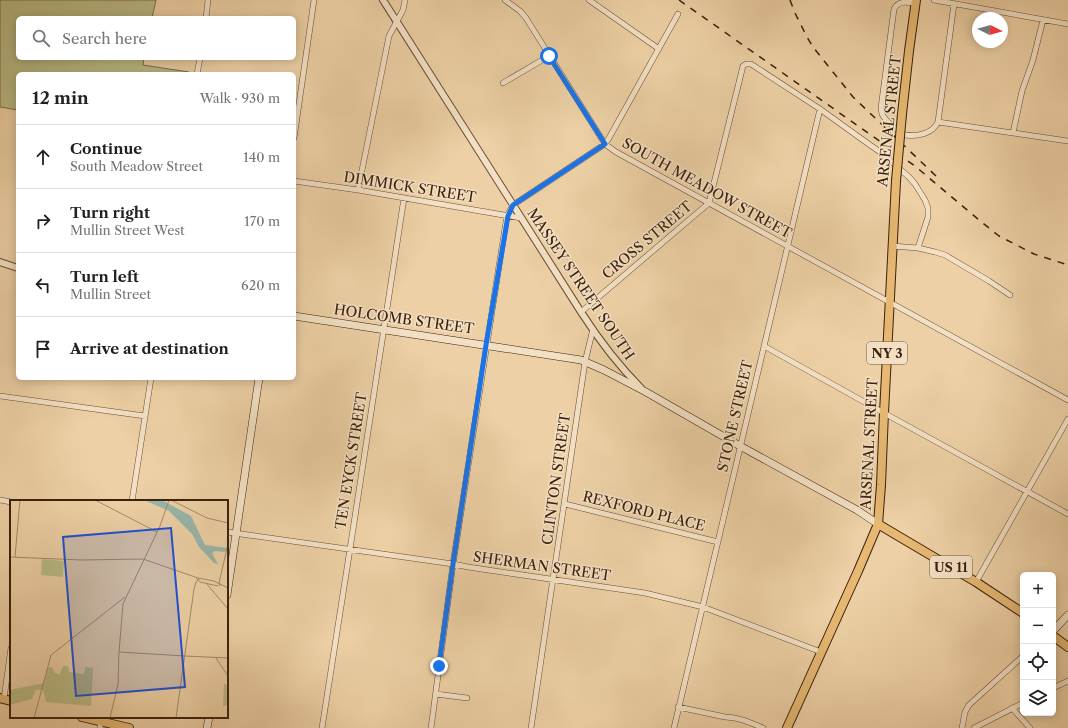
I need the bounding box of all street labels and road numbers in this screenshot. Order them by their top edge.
street label: ARSENAL STREET [873,54,905,189]
street label: SOUTH MEADOW STREET [619,134,795,242]
street label: DIMMICK STREET [342,168,478,206]
street label: CROSS STREET [598,197,696,283]
street label: MASSEY STREET SOUTH [523,205,639,363]
street label: HOLCOMB STREET [333,300,476,338]
road number: NY 3 [867,342,907,364]
street label: STONE STREET [713,358,757,474]
street label: ARSENAL STREET [857,377,881,511]
street label: TEN EYCK STREET [331,391,371,531]
street label: CLINTON STREET [538,411,574,546]
street label: REXFORD PLACE [581,487,707,535]
street label: SHERMAN STREET [472,547,613,585]
road number: US 11 [930,556,972,578]

